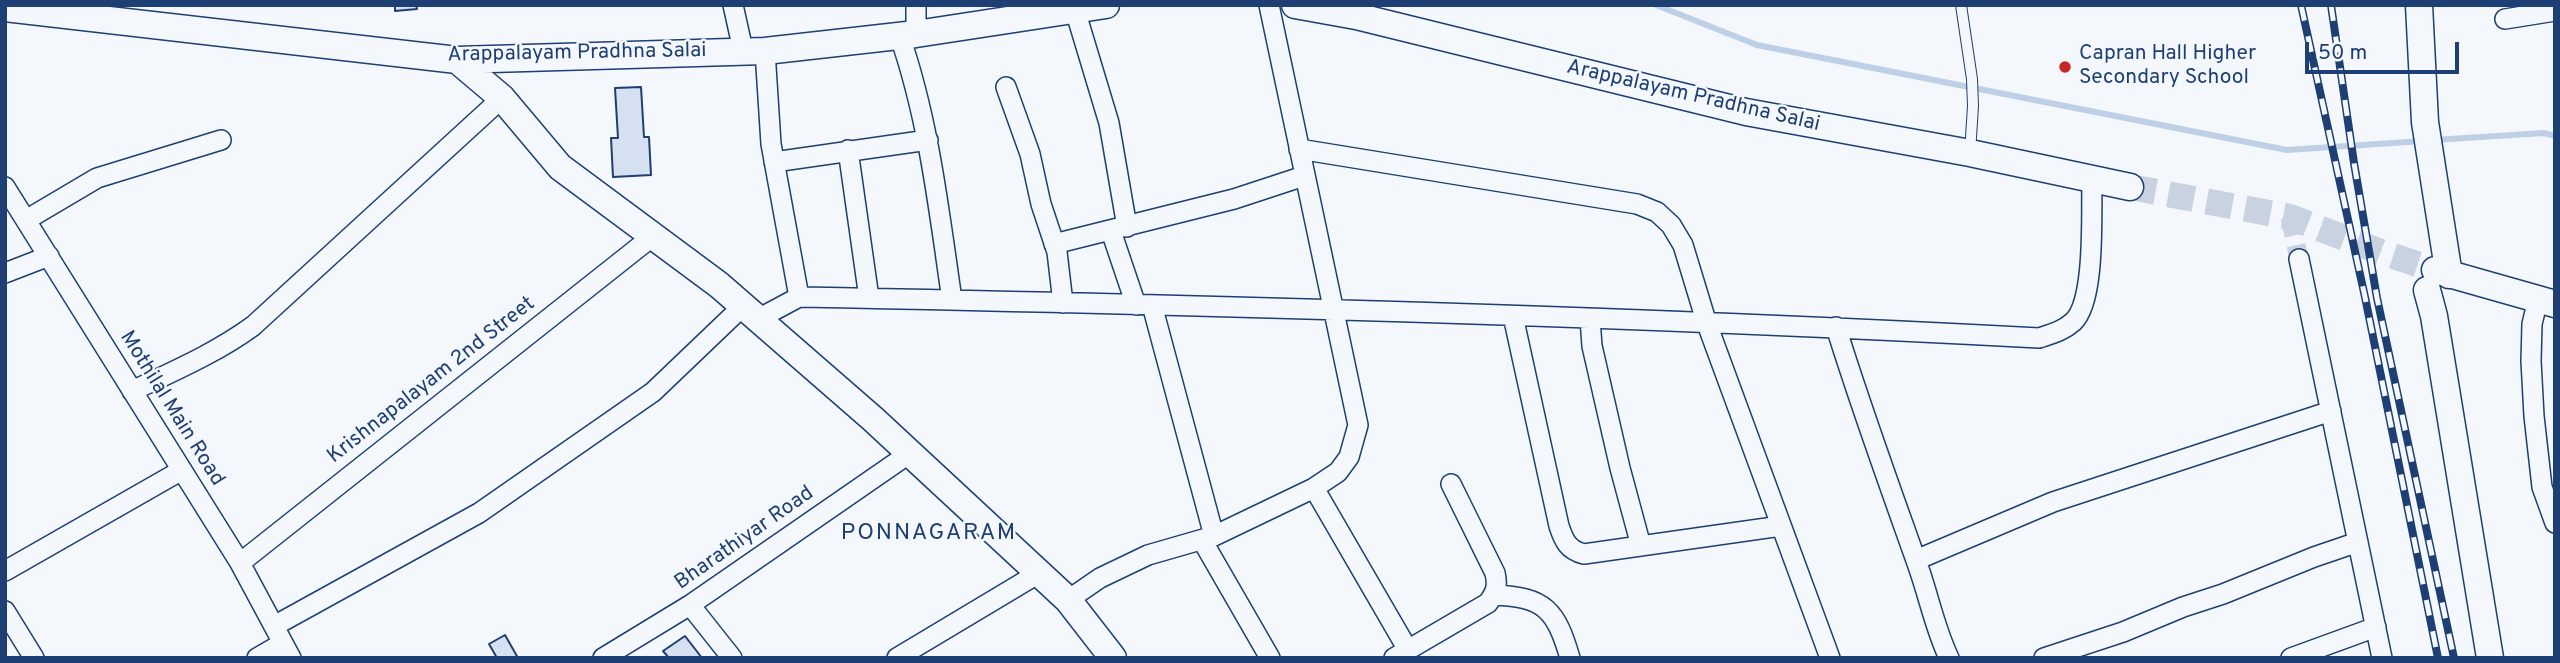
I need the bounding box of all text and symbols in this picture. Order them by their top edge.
scale bar [2308,28,2462,72]
street label: Arappalayam Pradhna Salai [447,39,707,69]
text: 50 m [2318,40,2367,67]
place label: Capran Hall Higher Secondary School [2079,42,2256,92]
street label: Arappalayam Pradhna Salai [1564,56,1822,138]
marker: Capran Hall Higher Secondary School [2057,59,2073,75]
street label: Krishnapalayam 2nd Street [323,292,541,470]
street label: Mothilal Main Road [113,327,229,491]
street label: Bharathiyar Road [671,482,819,596]
district label: PONNAGARAM [842,520,1016,548]

